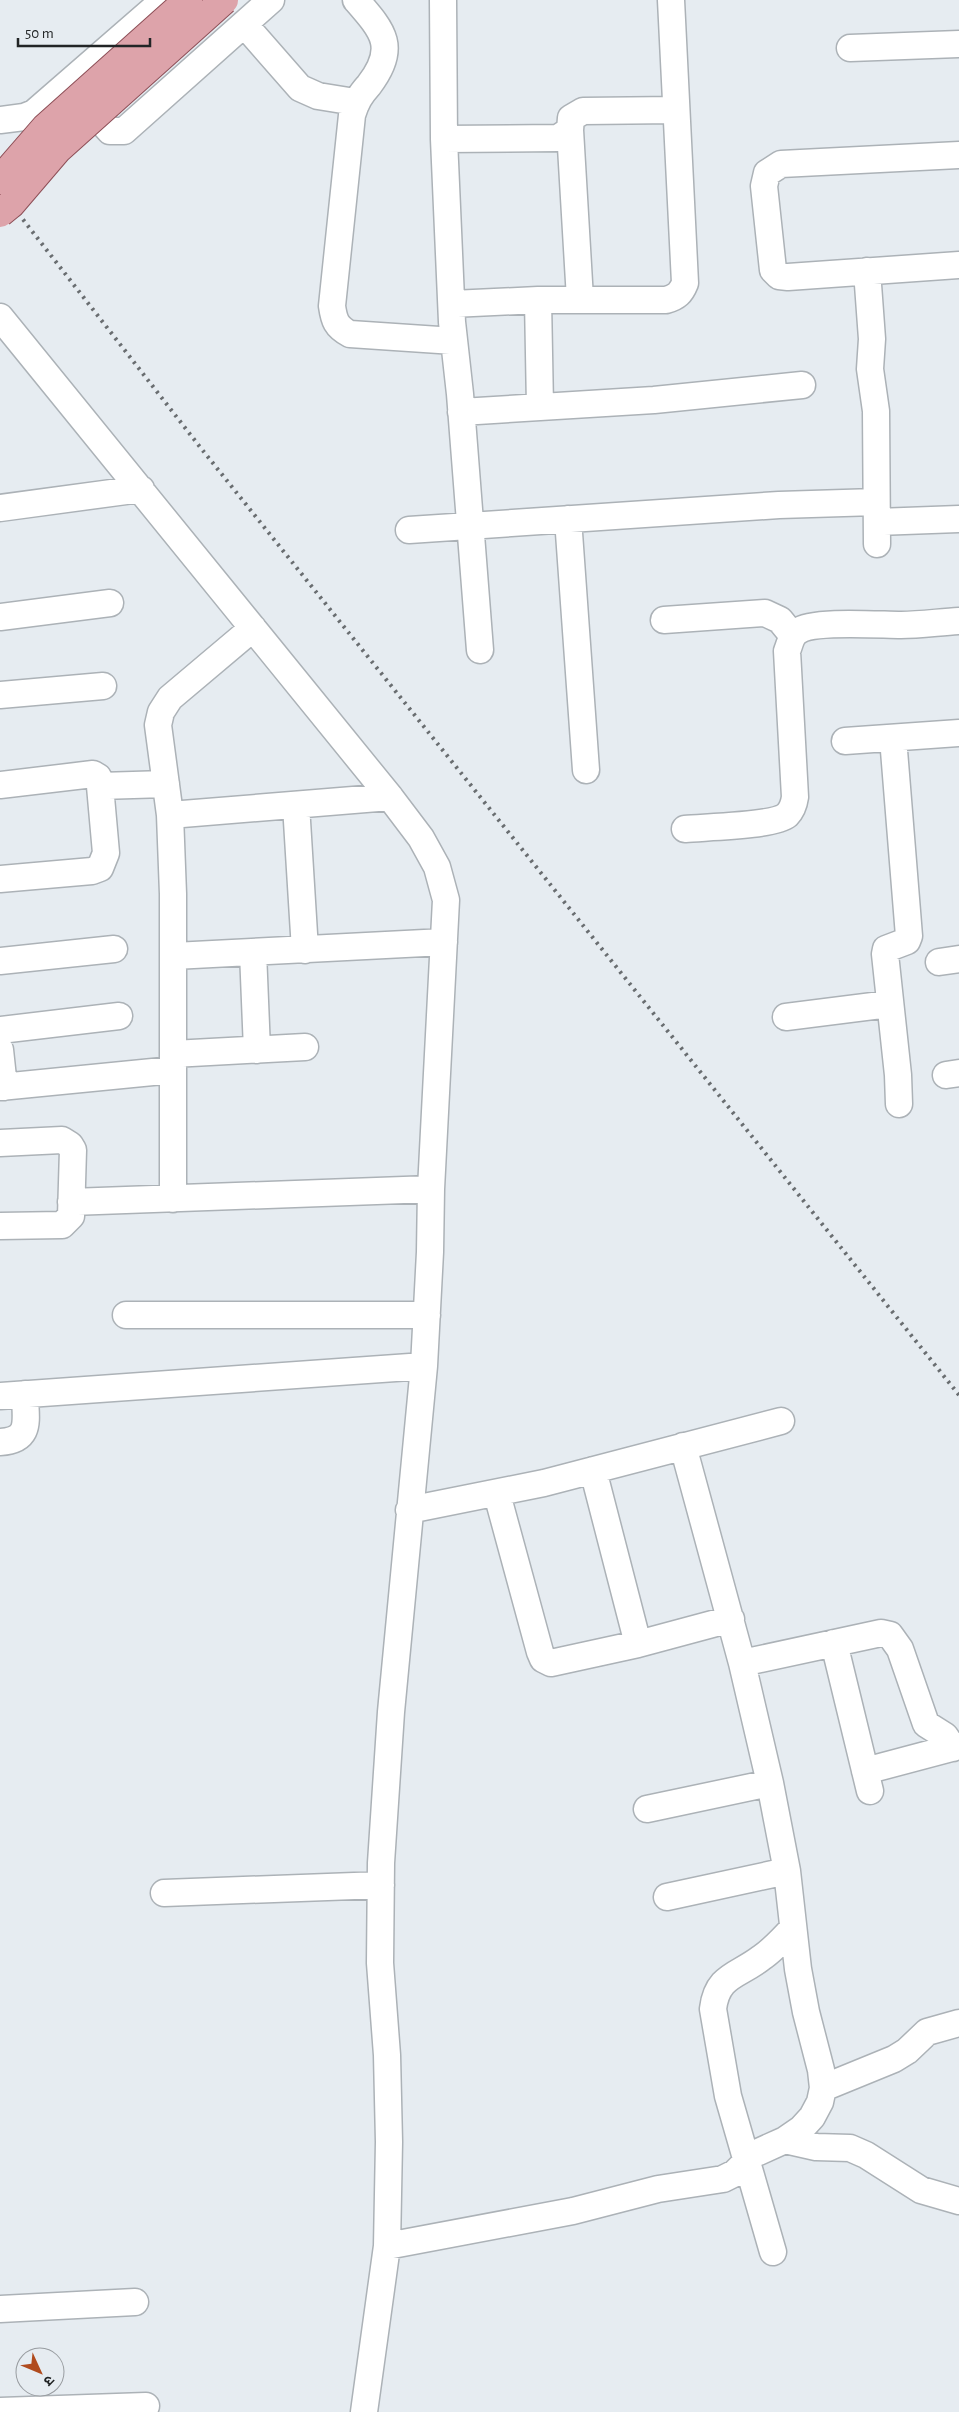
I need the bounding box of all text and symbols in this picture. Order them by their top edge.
scale bar [18,15,150,47]
text: 50 m [25,26,54,41]
north arrow [15,2347,65,2397]
text: उ [40,2373,57,2389]

